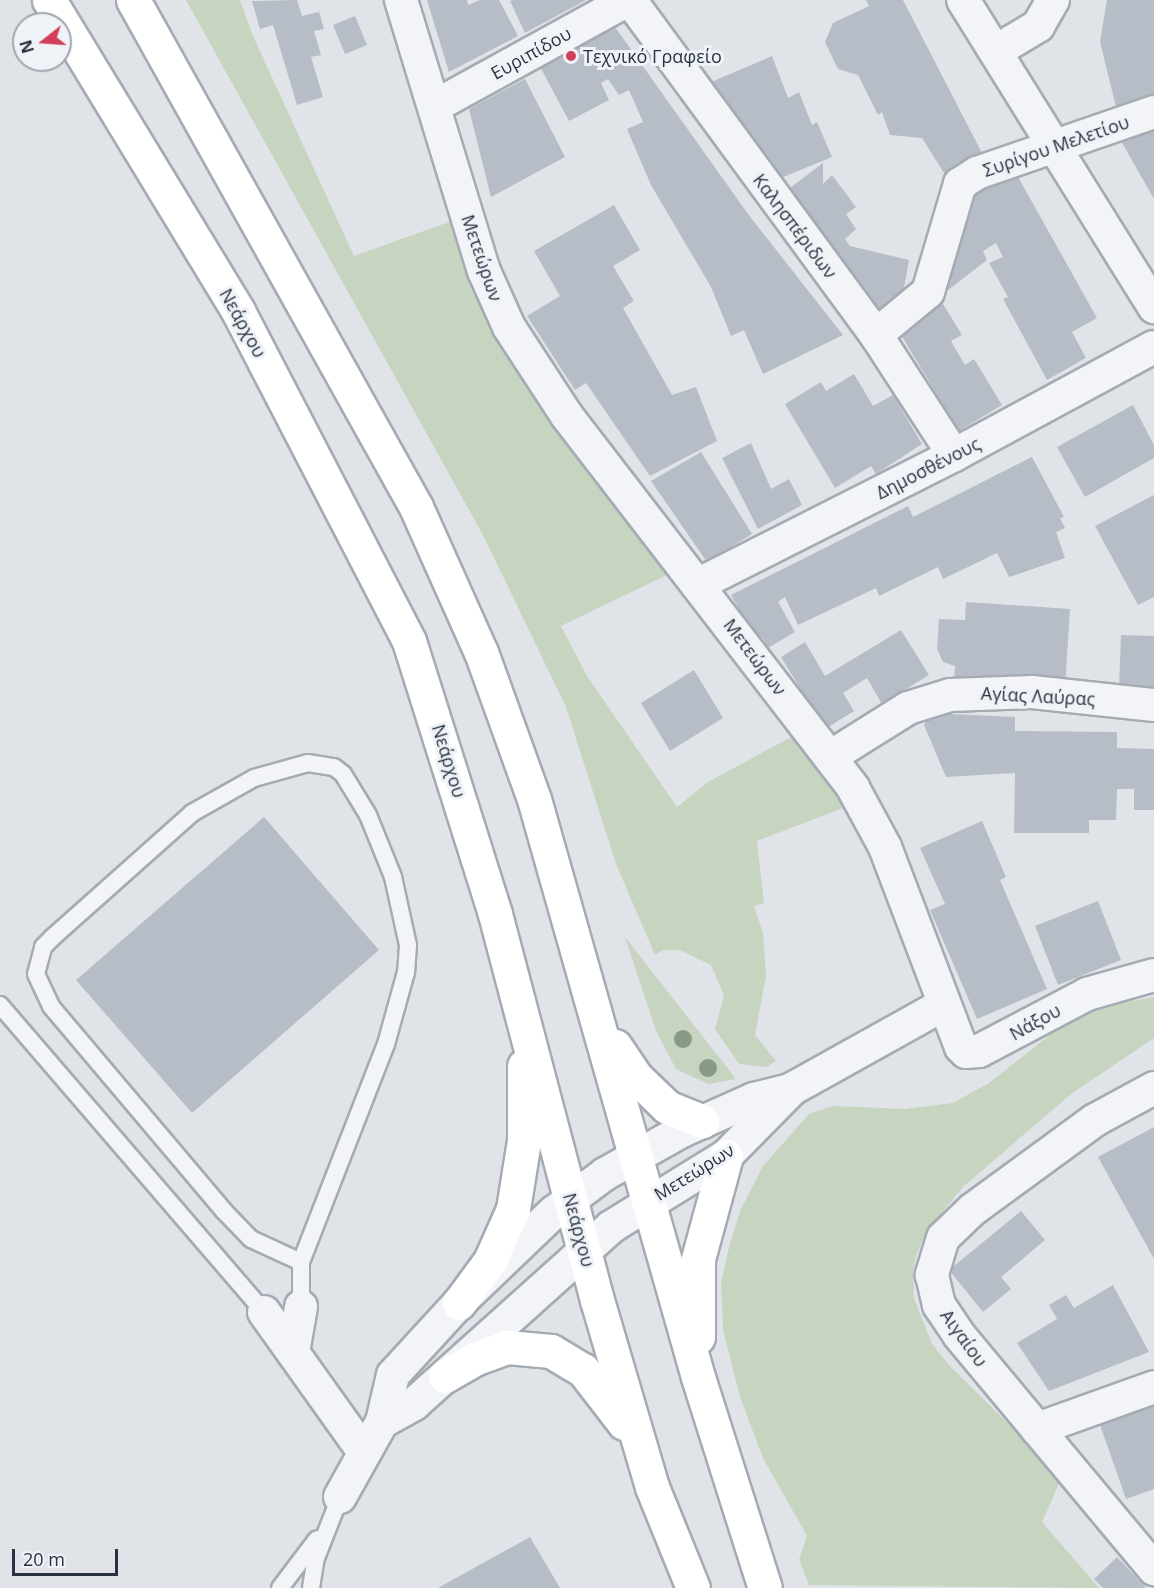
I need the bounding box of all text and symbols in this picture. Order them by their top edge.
north arrow [12,12,72,72]
street label: Ευριπίδου [487,22,575,84]
text: N [14,37,39,56]
place label: Τεχνικό Γραφείο [583,45,722,67]
marker: Τεχνικό Γραφείο [564,49,578,63]
street label: Συρίγου Μελετίου [980,111,1132,181]
street label: Καλησπέριδων [749,169,841,283]
street label: Μετεώρων [457,212,507,304]
street label: Νεάρχου [215,285,271,361]
street label: Δημοσθένους [872,433,984,503]
street label: Μετεώρων [719,614,791,700]
street label: Αγίας Λαύρας [980,682,1096,710]
street label: Νεάρχου [428,722,470,800]
street label: Νάξου [1006,999,1064,1045]
street label: Μετεώρων [650,1139,738,1205]
street label: Νεάρχου [559,1191,599,1269]
street label: Αιγαίου [936,1305,992,1371]
scale bar [15,1537,122,1575]
text: 20 m [23,1547,65,1571]

